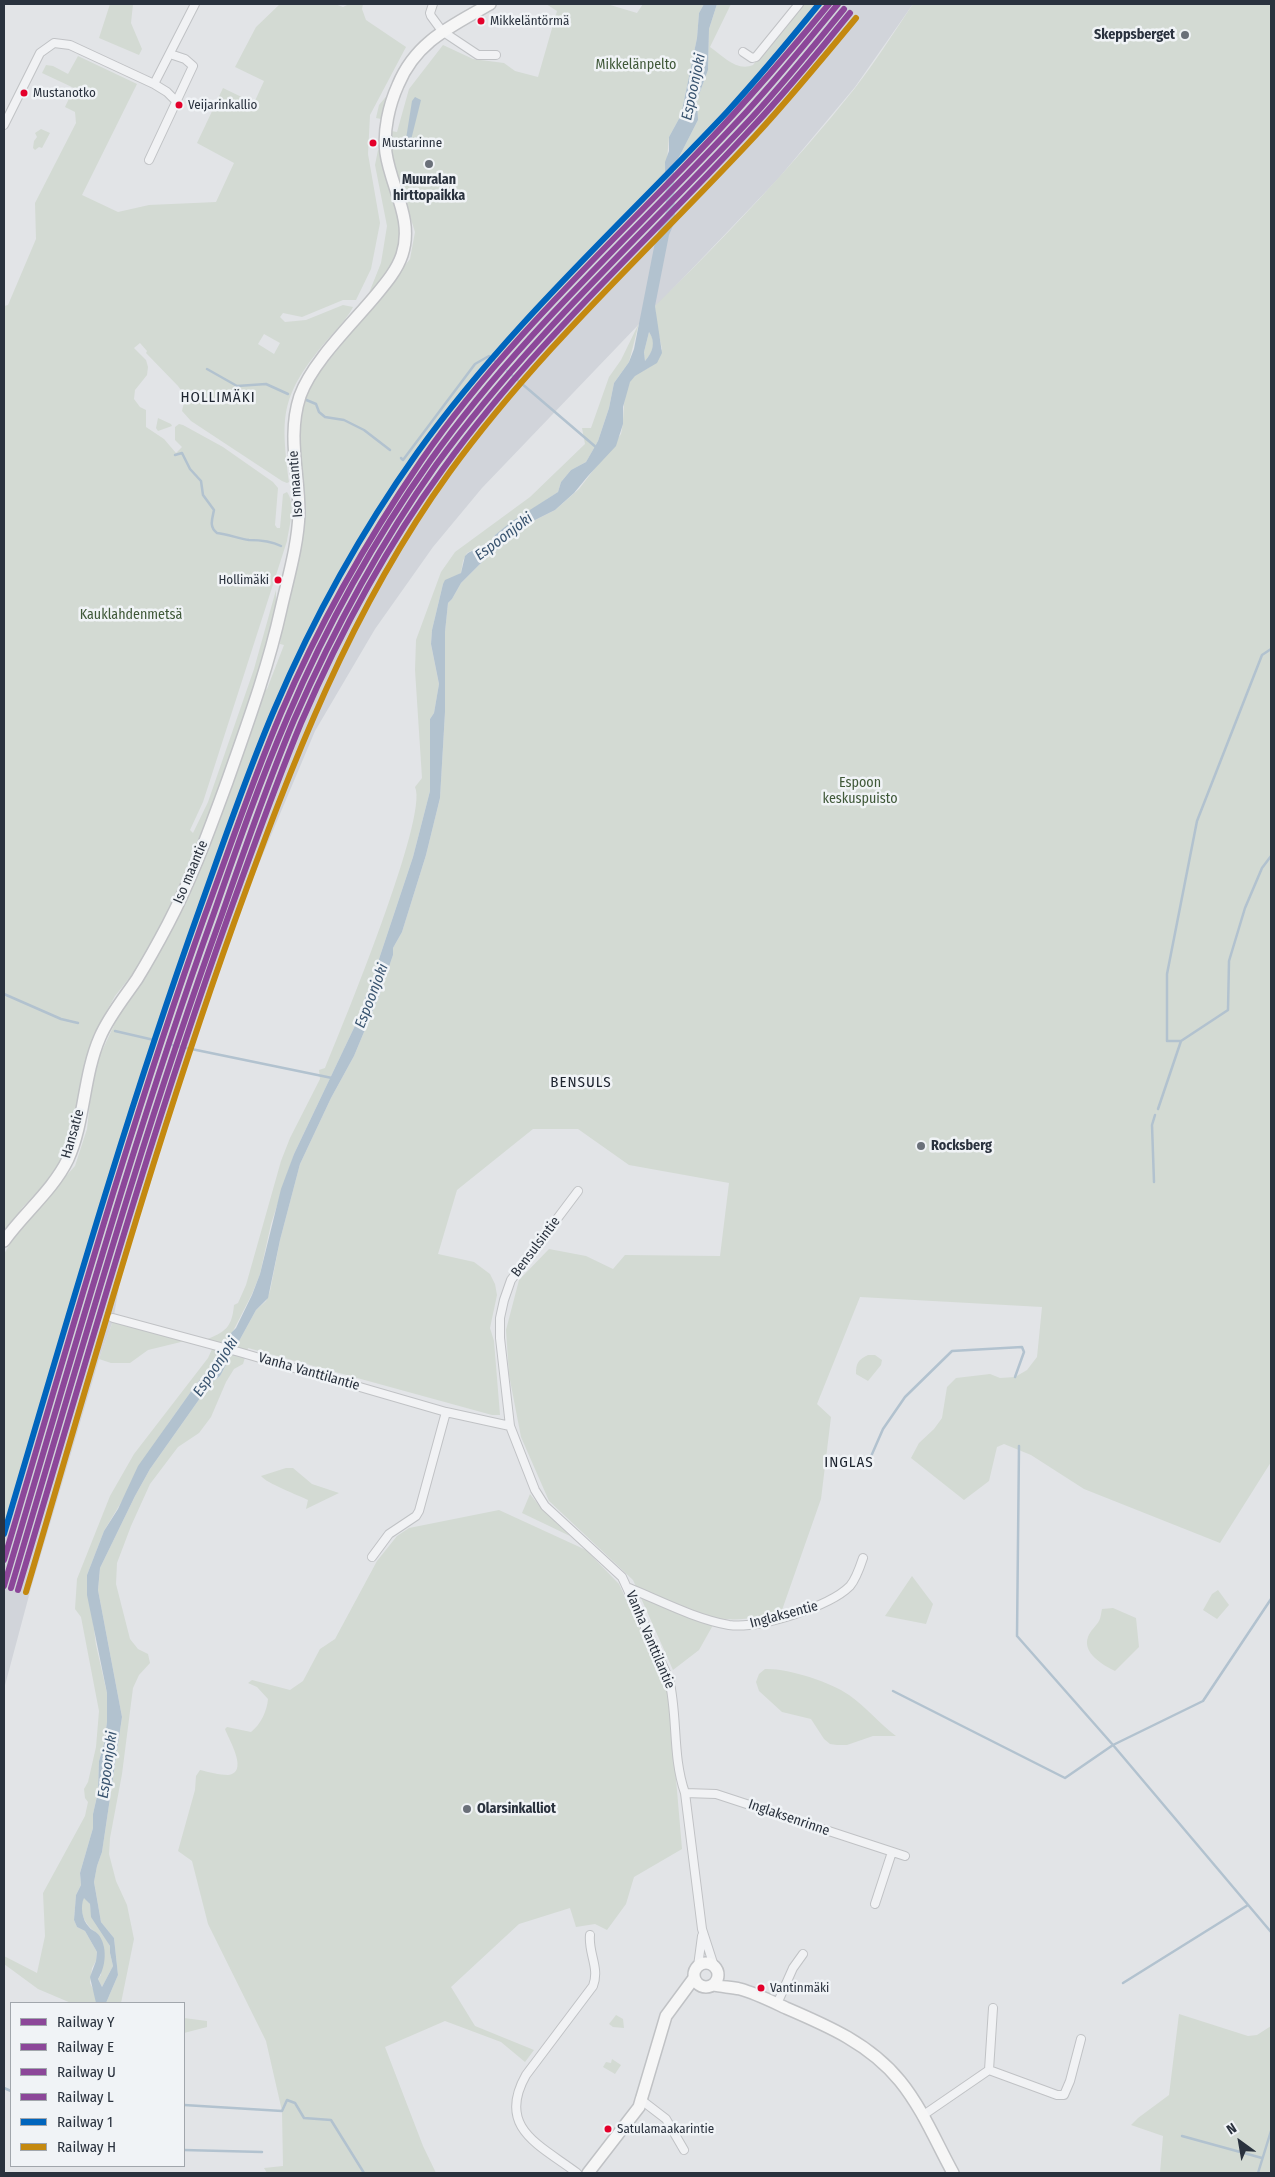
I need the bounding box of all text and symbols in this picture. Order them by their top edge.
place label: Mikkeläntörmä [490,13,569,29]
marker: Mikkeläntörmä [476,16,486,26]
place label: Skeppsberget [1094,27,1175,43]
marker: Skeppsberget [1179,29,1191,41]
water label: Espoonjoki [678,52,710,122]
park label: Mikkelänpelto [596,57,676,73]
place label: Mustanotko [33,85,96,101]
marker: Mustanotko [19,88,29,98]
place label: Veijarinkallio [188,97,257,113]
marker: Veijarinkallio [174,100,184,110]
place label: Mustarinne [382,135,442,151]
marker: Mustarinne [368,138,378,148]
marker: Muuralan hirttopaikka [423,158,435,170]
place label: Muuralan hirttopaikka [393,172,465,204]
district label: HOLLIMÄKI [179,389,257,407]
street label: Iso maantie [285,450,307,518]
water label: Espoonjoki [472,509,536,565]
place label: Hollimäki [218,572,269,588]
marker: Hollimäki [273,575,283,585]
park label: Kauklahdenmetsä [80,607,182,623]
park label: Espoon keskuspuisto [822,775,898,808]
street label: Iso maantie [170,838,212,906]
water label: Espoonjoki [351,961,393,1031]
district label: BENSULS [549,1074,613,1092]
street label: Hansatie [58,1107,88,1161]
place label: Rocksberg [931,1138,992,1154]
marker: Rocksberg [915,1140,927,1152]
street label: Bensulsintie [508,1214,564,1280]
water label: Espoonjoki [190,1334,242,1400]
street label: Vanha Vanttilantie [256,1349,362,1395]
district label: INGLAS [823,1454,875,1472]
street label: Vanha Vanttilantie [622,1589,678,1691]
street label: Inglaksentie [748,1598,820,1632]
water label: Espoonjoki [94,1730,122,1800]
street label: Inglaksenrinne [746,1796,832,1840]
place label: Olarsinkalliot [477,1801,556,1817]
marker: Olarsinkalliot [461,1803,473,1815]
place label: Vantinmäki [770,1980,829,1996]
marker: Vantinmäki [756,1983,766,1993]
legend [10,2002,185,2167]
text: Railway Y [57,2013,115,2031]
text: Railway E [57,2038,114,2056]
text: Railway U [57,2063,116,2081]
text: Railway L [57,2088,114,2106]
text: Railway 1 [57,2113,113,2131]
north arrow [1215,2117,1265,2167]
text: N [1224,2119,1240,2138]
place label: Satulamaakarintie [617,2121,714,2137]
marker: Satulamaakarintie [603,2124,613,2134]
text: Railway H [57,2138,116,2156]

